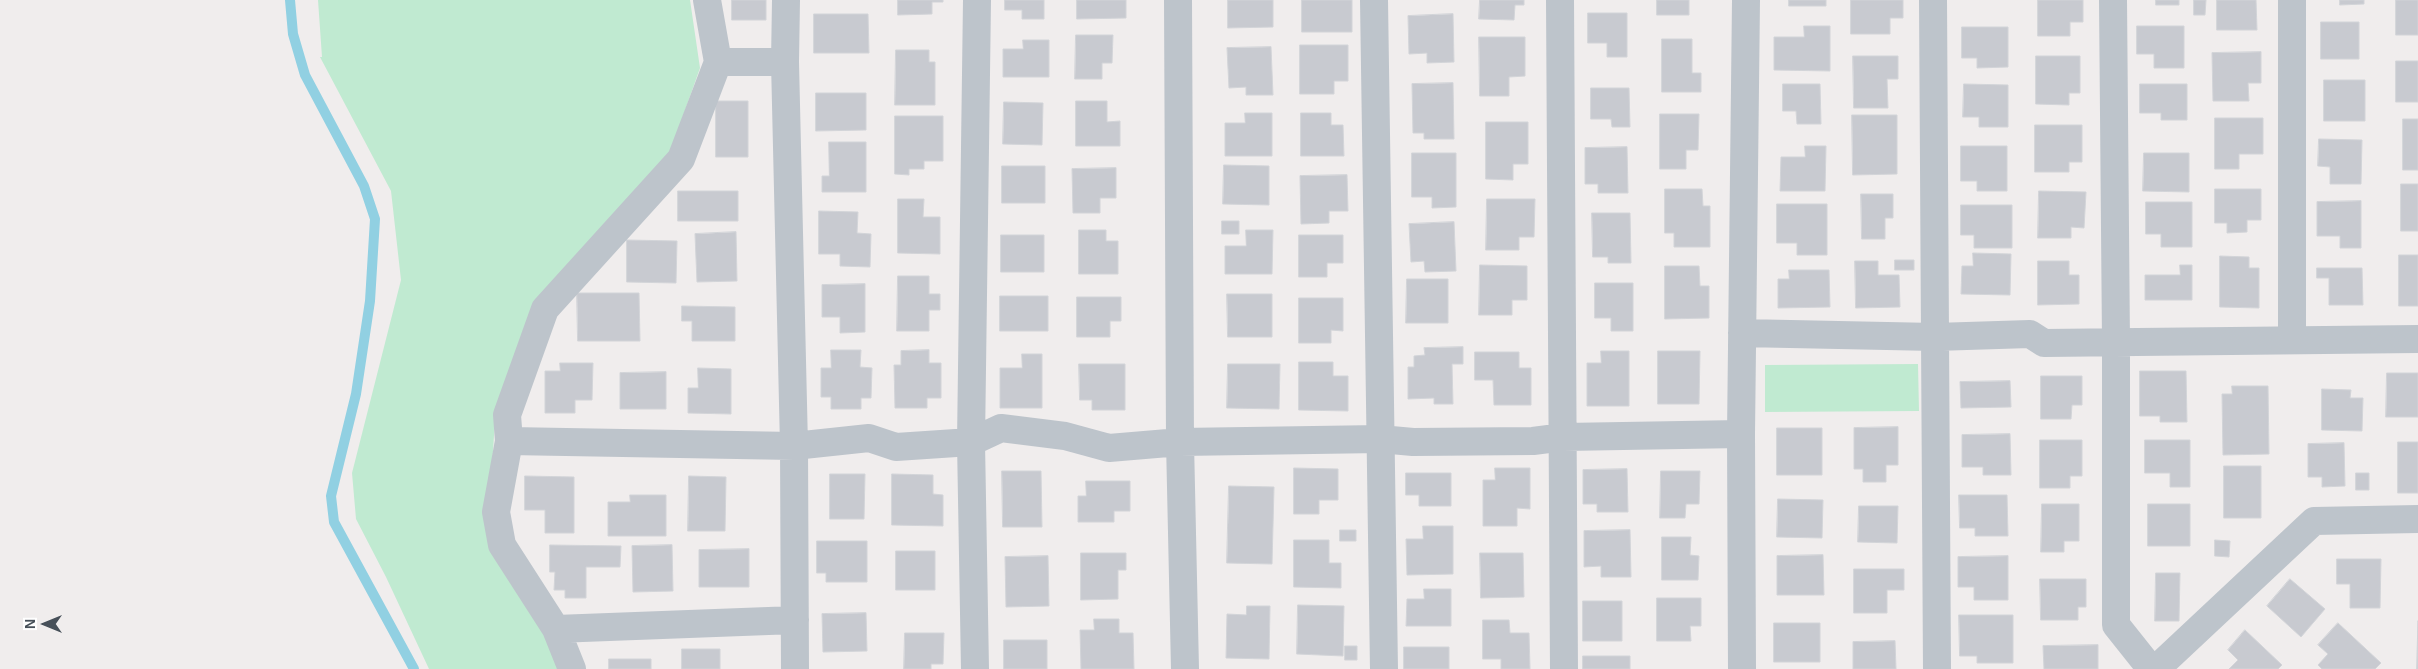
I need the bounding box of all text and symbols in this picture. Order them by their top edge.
north arrow [20,599,70,649]
text: N [22,619,38,629]

